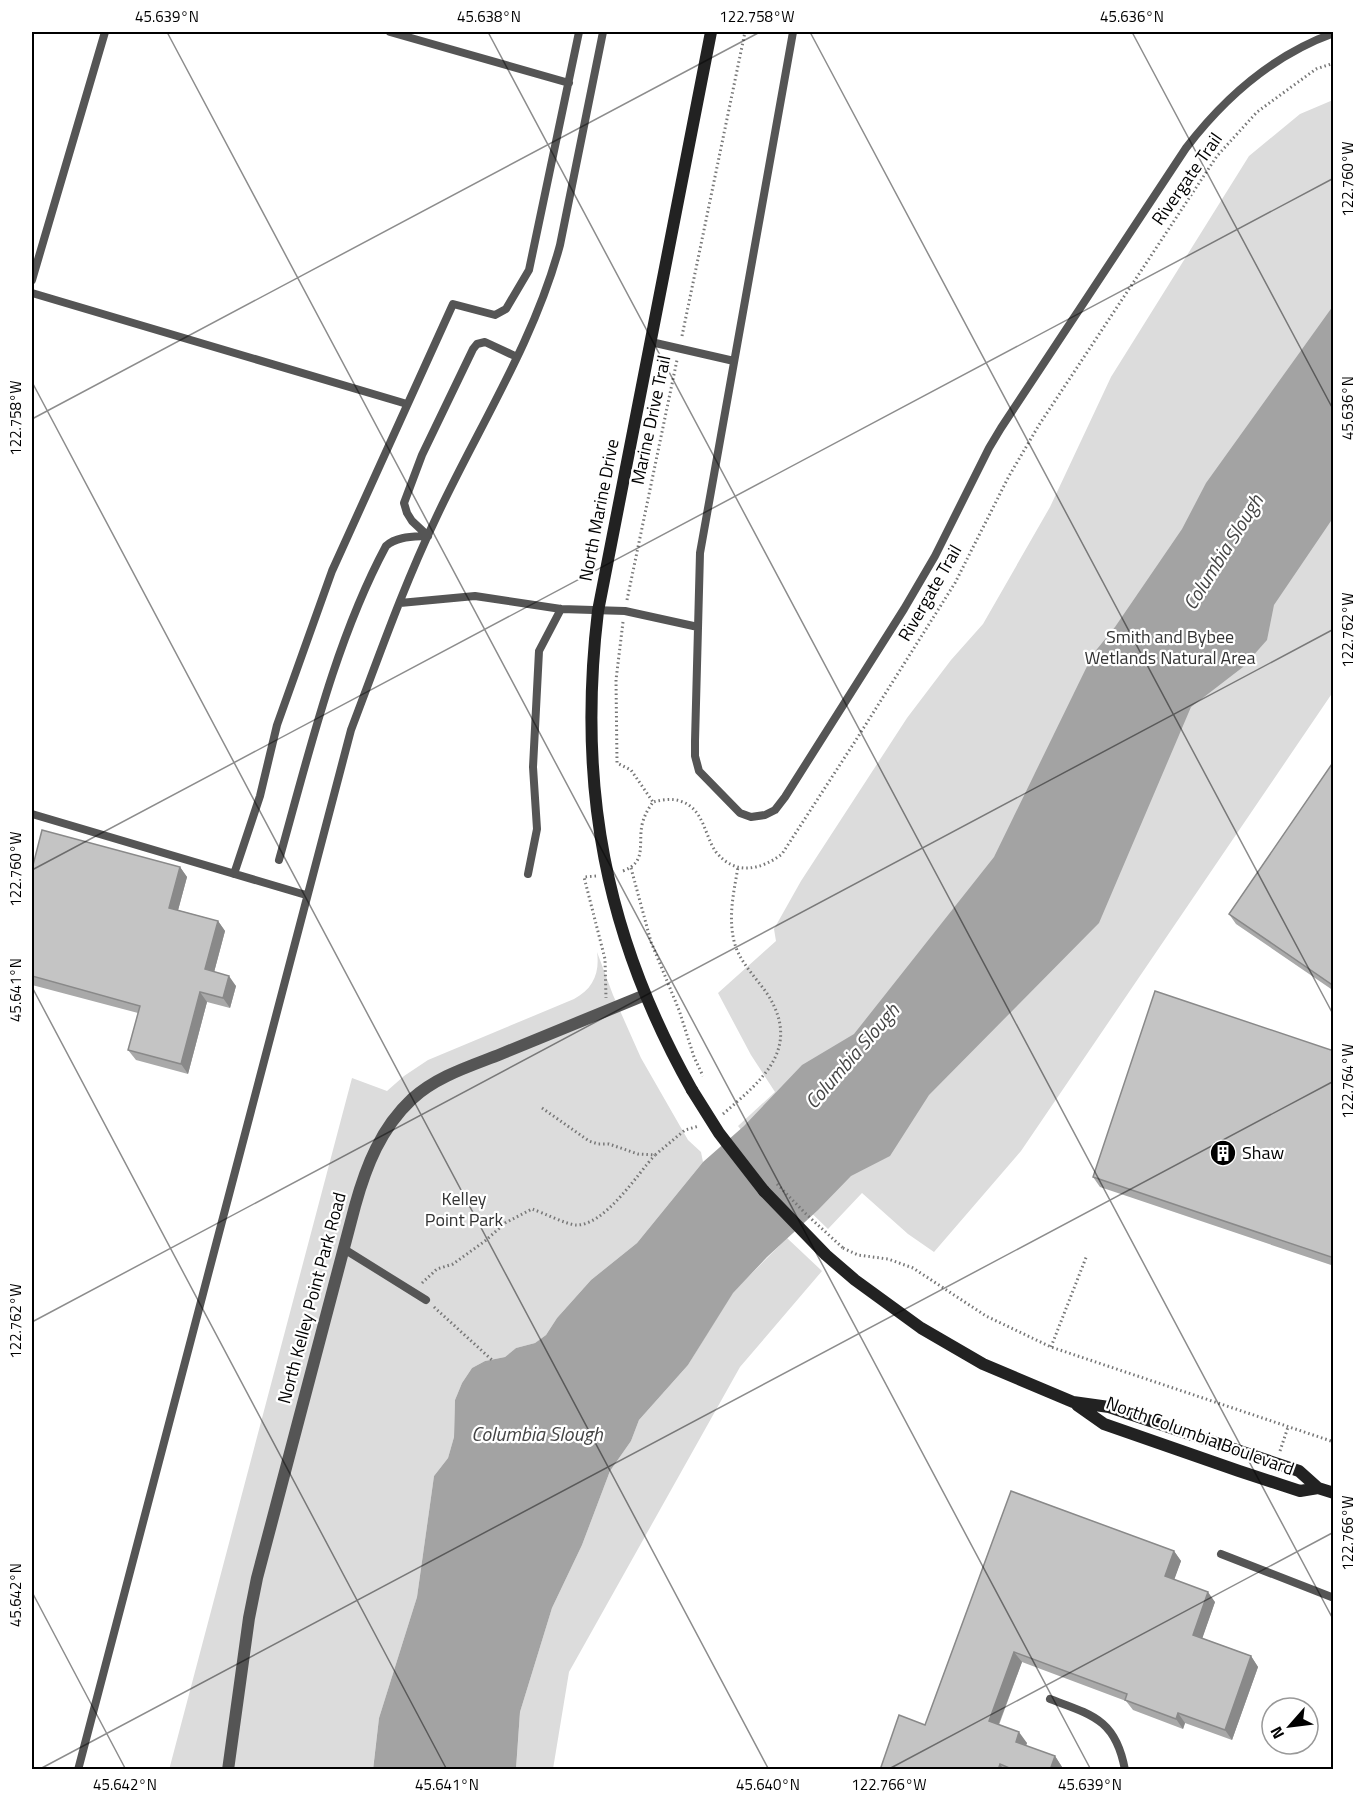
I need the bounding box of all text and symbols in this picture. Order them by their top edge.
text: 45.639°N [135,5,199,28]
text: 45.638°N [457,5,521,28]
text: 122.758°W [719,5,795,28]
text: 45.636°N [1100,5,1164,28]
street label: Rivergate Trail [1145,127,1229,231]
text: 122.760°W [1336,141,1359,217]
street label: Marine Drive Trail [624,353,677,487]
text: 45.636°N [1336,376,1359,440]
text: 122.758°W [4,380,27,456]
street label: North Marine Drive [572,437,626,583]
water label: Columbia Slough [1175,487,1271,616]
street label: Rivergate Trail [891,539,968,646]
text: 122.762°W [1336,592,1359,668]
park label: Smith and Bybee Wetlands Natural Area [1085,623,1255,671]
text: 122.760°W [4,831,27,907]
text: 45.641°N [4,958,27,1022]
water label: Columbia Slough [797,995,907,1115]
text: 122.764°W [1336,1043,1359,1119]
building icon: Shaw [1208,1138,1238,1168]
place label: Shaw [1242,1139,1284,1166]
park label: Kelley Point Park [425,1185,504,1233]
street label: North Kelley Point Park Road [270,1189,353,1407]
text: 122.762°W [4,1283,27,1359]
street label: North Columbia Boulevard [1102,1389,1298,1482]
water label: Columbia Slough [471,1418,604,1449]
text: 122.766°W [1336,1495,1359,1571]
text: 45.642°N [4,1563,27,1627]
north arrow [1260,1696,1320,1756]
text: N [1264,1723,1290,1744]
text: 45.642°N [93,1773,157,1796]
text: 45.641°N [415,1773,479,1796]
text: 45.640°N [736,1773,800,1796]
text: 122.766°W [851,1773,927,1796]
text: 45.639°N [1058,1773,1122,1796]

